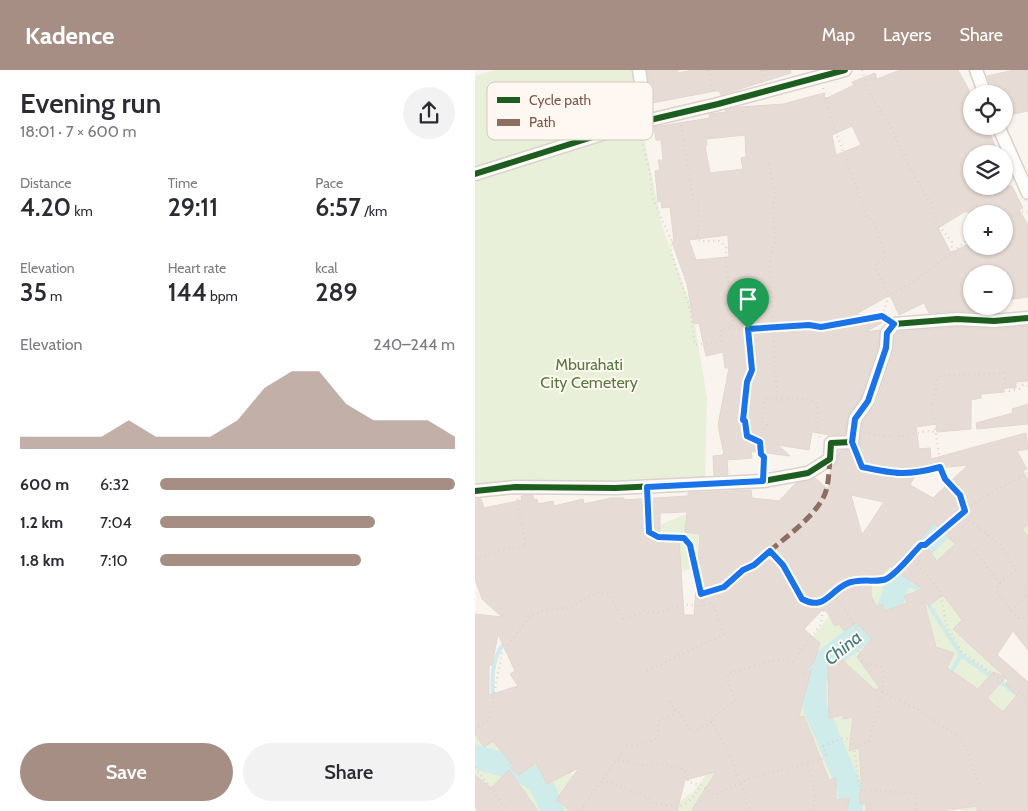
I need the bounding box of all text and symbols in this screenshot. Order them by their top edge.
text: Kadence [25,21,114,50]
text: Map [822,24,855,46]
text: Layers [883,24,932,46]
text: Share [960,24,1003,46]
legend [487,82,653,140]
map controls [963,85,1013,315]
button: locate [963,85,1013,135]
text: Evening run [20,86,161,120]
button: share [403,87,455,139]
text: Cycle path [529,91,591,109]
text: Path [529,113,556,131]
text: 18:01 · 7 × 600 m [20,122,136,141]
button: layers [963,145,1013,195]
text: Distance [20,174,72,192]
text: Time [168,174,197,192]
text: Pace [315,174,343,192]
text: 4.20 [20,192,71,222]
text: 29:11 [168,192,218,222]
text: 6:57 [315,192,361,222]
text: km [71,202,93,220]
text: /km [361,202,387,220]
button: + [963,205,1013,255]
text: Elevation [20,259,75,277]
text: Heart rate [168,259,226,277]
text: kcal [315,259,338,277]
button: − [963,265,1013,315]
text: 35 [20,277,47,307]
text: 144 [168,277,207,307]
text: 289 [315,277,358,307]
pin [727,278,769,329]
icon: arrive [734,285,762,313]
text: m [47,287,62,305]
text: bpm [207,287,238,305]
text: Elevation [20,335,83,354]
text: 240–244 m [373,335,455,354]
park label: Mburahati City Cemetery [540,355,638,392]
text: 600 m [20,475,69,494]
text: 6:32 [100,475,129,494]
text: 1.2 km [20,513,63,532]
text: 7:04 [100,513,132,532]
text: 1.8 km [20,551,64,570]
text: 7:10 [100,551,128,570]
water label: China [820,626,866,670]
button: Save [20,743,233,801]
button: Share [243,743,455,801]

